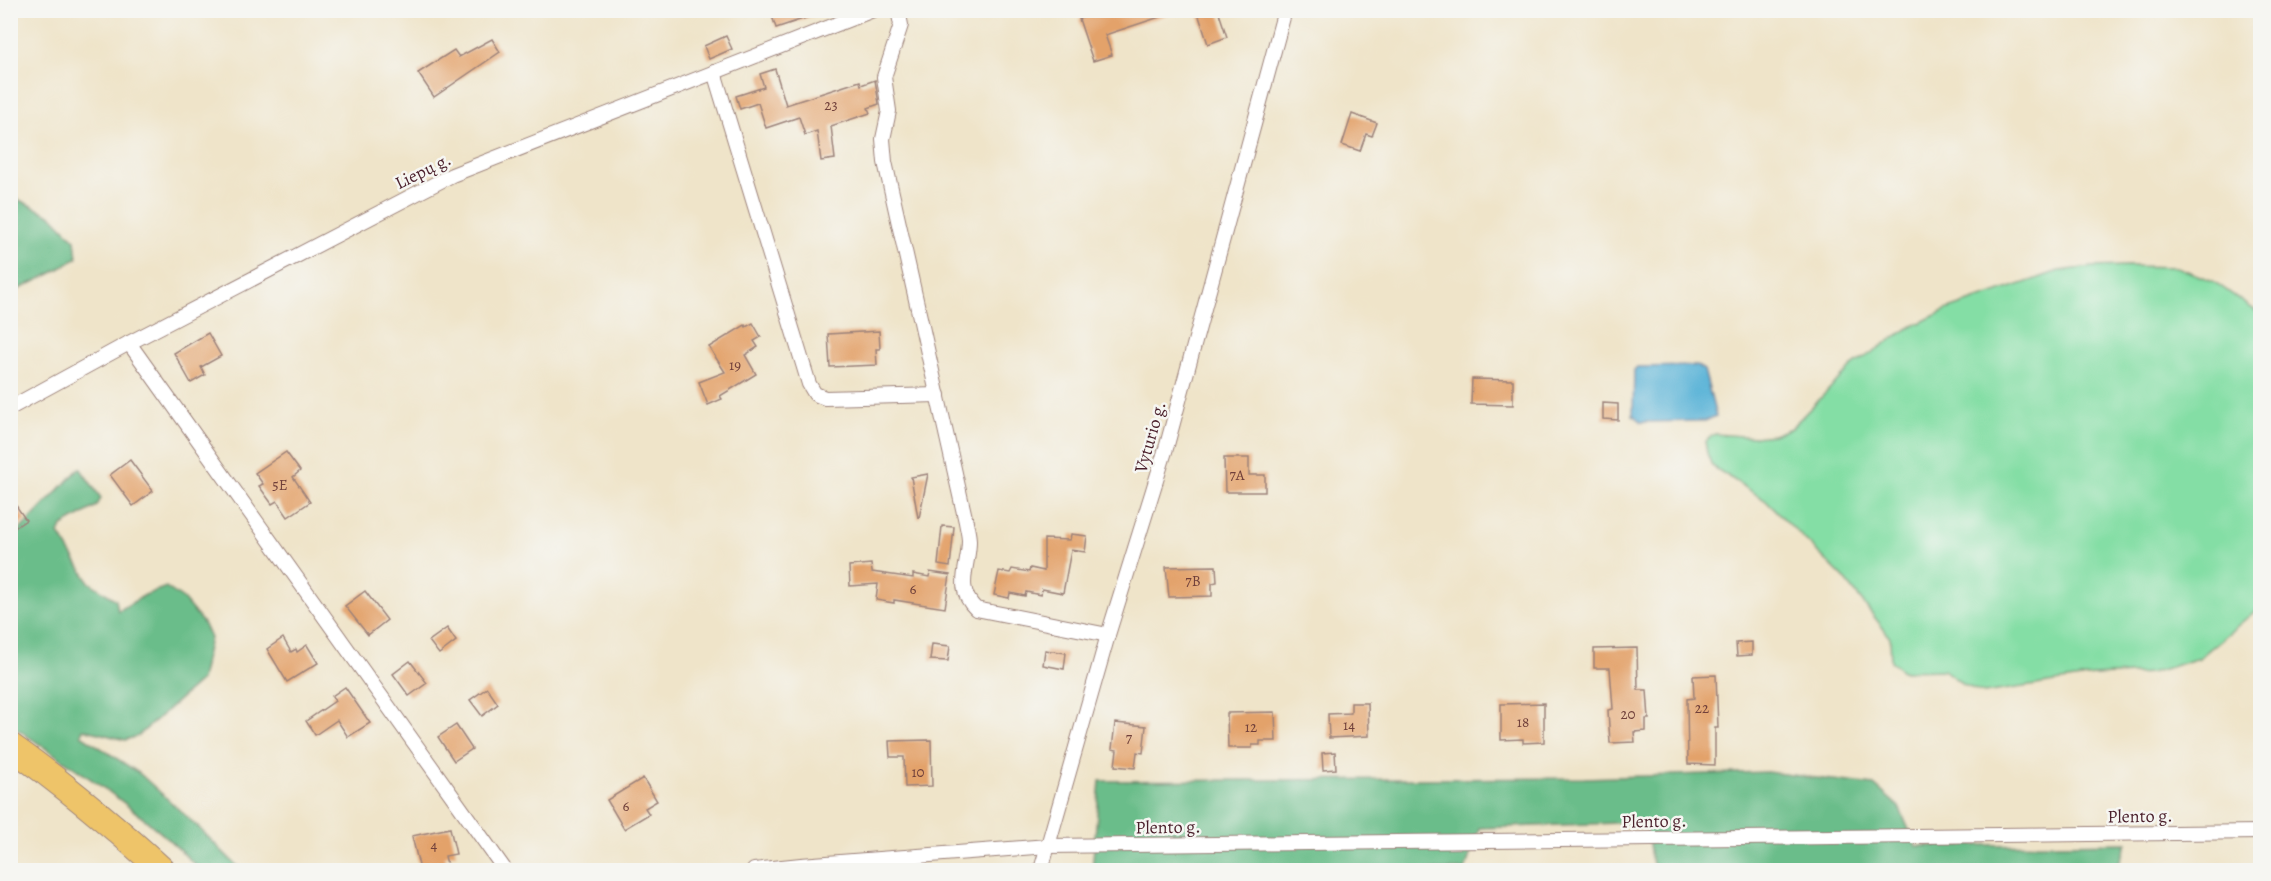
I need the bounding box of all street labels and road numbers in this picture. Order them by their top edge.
street label: Liepų g. [391,147,455,195]
street label: Vyturio g. [1128,399,1172,476]
street label: Plento g. [2107,803,2173,829]
street label: Plento g. [1621,808,1687,834]
street label: Plento g. [1135,814,1201,840]

